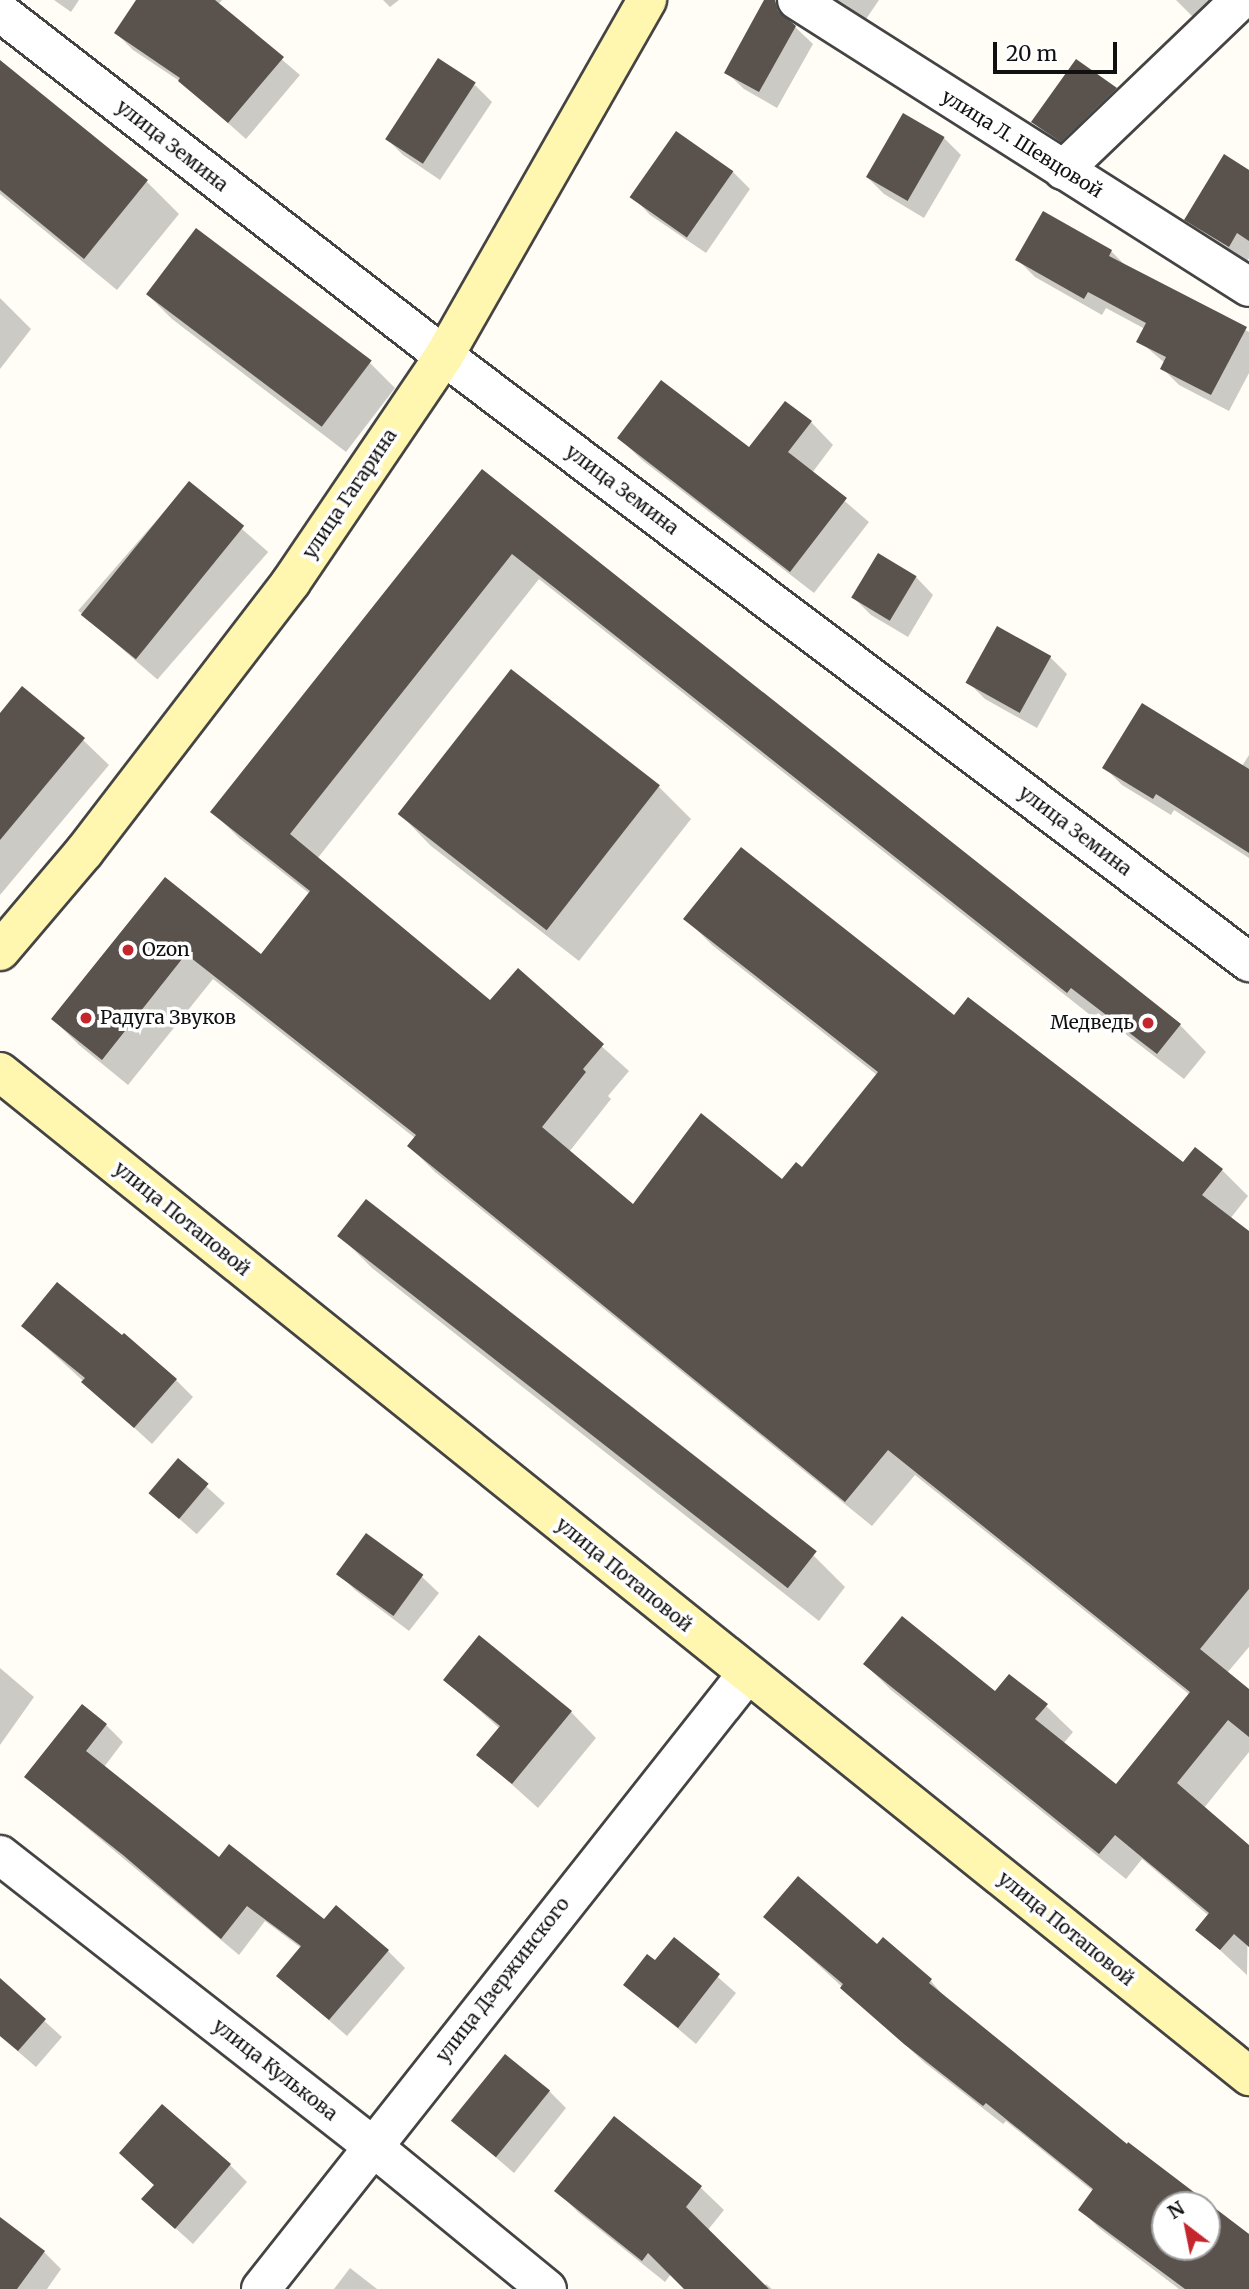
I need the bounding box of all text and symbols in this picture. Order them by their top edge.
scale bar [997,28,1121,72]
text: 20 m [1006,40,1057,67]
street label: улица Л. Шевцовой [937,85,1107,203]
street label: улица Земина [112,95,232,197]
street label: улица Гагарина [298,425,402,563]
street label: улица Земина [561,440,683,540]
street label: улица Земина [1014,781,1136,881]
place label: Ozon [142,939,190,961]
marker: Ozon [120,942,136,958]
place label: Радуга Звуков [100,1007,236,1029]
marker: Радуга Звуков [78,1010,94,1026]
place label: Медведь [1050,1012,1134,1034]
marker: Медведь [1140,1015,1156,1031]
street label: улица Потаповой [109,1157,255,1281]
street label: улица Потаповой [551,1513,697,1637]
street label: улица Потаповой [993,1867,1139,1991]
street label: улица Дзержинского [432,1893,574,2067]
street label: улица Кулькова [208,2014,342,2126]
north arrow [1151,2191,1221,2261]
text: N [1163,2196,1189,2224]

